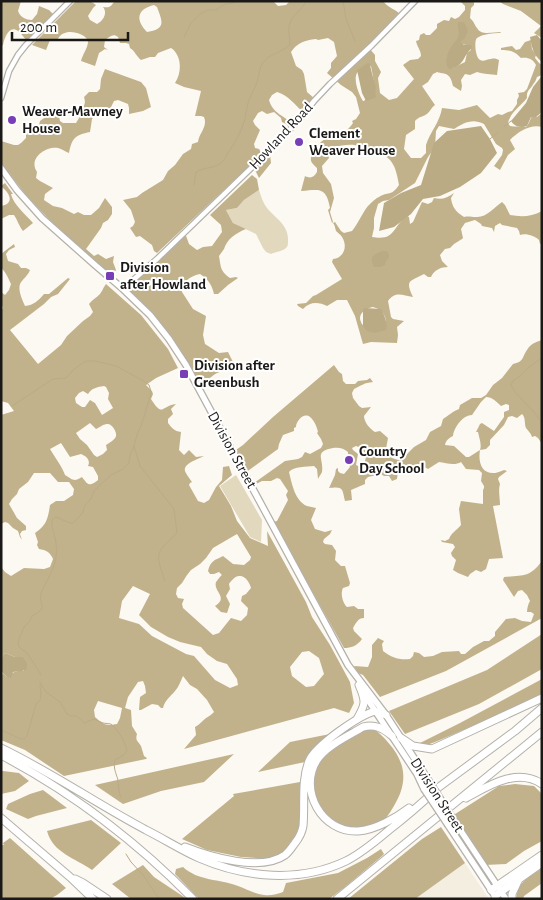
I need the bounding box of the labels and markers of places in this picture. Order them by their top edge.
place label: Weaver-Mawney House [22,104,123,136]
marker: Weaver-Mawney House [6,114,18,126]
place label: Clement Weaver House [309,126,395,158]
marker: Clement Weaver House [293,136,305,148]
place label: Division after Howland [120,260,206,292]
marker: Division after Howland [104,270,116,282]
place label: Division after Greenbush [194,358,276,390]
marker: Division after Greenbush [178,368,190,380]
place label: Country Day School [359,444,425,476]
marker: Country Day School [343,454,355,466]

